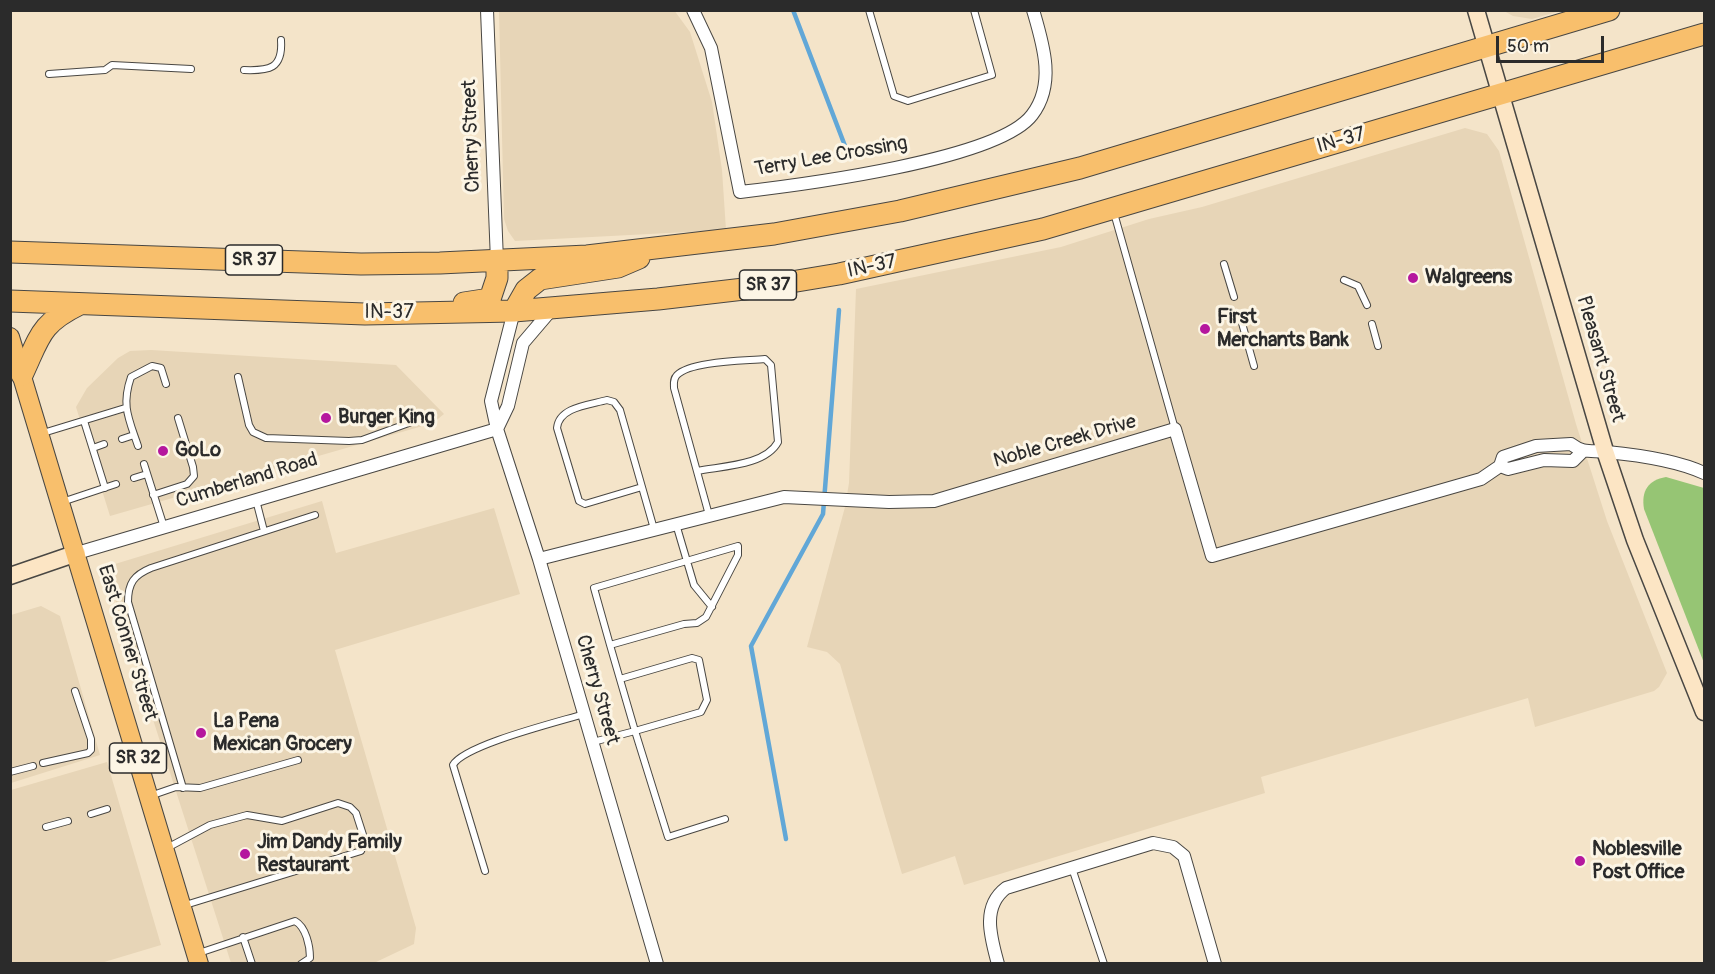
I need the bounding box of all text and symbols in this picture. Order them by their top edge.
scale bar [1499,24,1607,62]
text: 50 m [1507,35,1549,58]
street label: Cherry Street [458,79,486,193]
street label: IN-37 [1314,123,1368,159]
street label: Terry Lee Crossing [753,132,909,182]
road number: SR 37 [226,245,282,275]
street label: IN-37 [845,250,899,284]
place label: Walgreens [1425,266,1512,290]
road number: SR 37 [740,270,796,300]
marker: Walgreens [1406,271,1420,285]
street label: Pleasant Street [1570,293,1630,425]
street label: IN-37 [364,301,414,325]
place label: First Merchants Bank [1217,306,1349,353]
marker: First Merchants Bank [1198,322,1212,336]
place label: Burger King [338,406,435,430]
street label: Noble Creek Drive [991,410,1139,474]
marker: Burger King [319,411,333,425]
place label: GoLo [175,439,221,463]
marker: GoLo [156,444,170,458]
street label: Cumberland Road [173,448,321,514]
street label: East Conner Street [92,562,162,724]
street label: Cherry Street [570,632,624,748]
place label: La Pena Mexican Grocery [213,710,352,757]
marker: La Pena Mexican Grocery [194,726,208,740]
road number: SR 32 [110,743,166,773]
place label: Jim Dandy Family Restaurant [257,831,402,878]
place label: Noblesville Post Office [1592,838,1684,885]
marker: Jim Dandy Family Restaurant [238,847,252,861]
marker: Noblesville Post Office [1573,854,1587,868]

